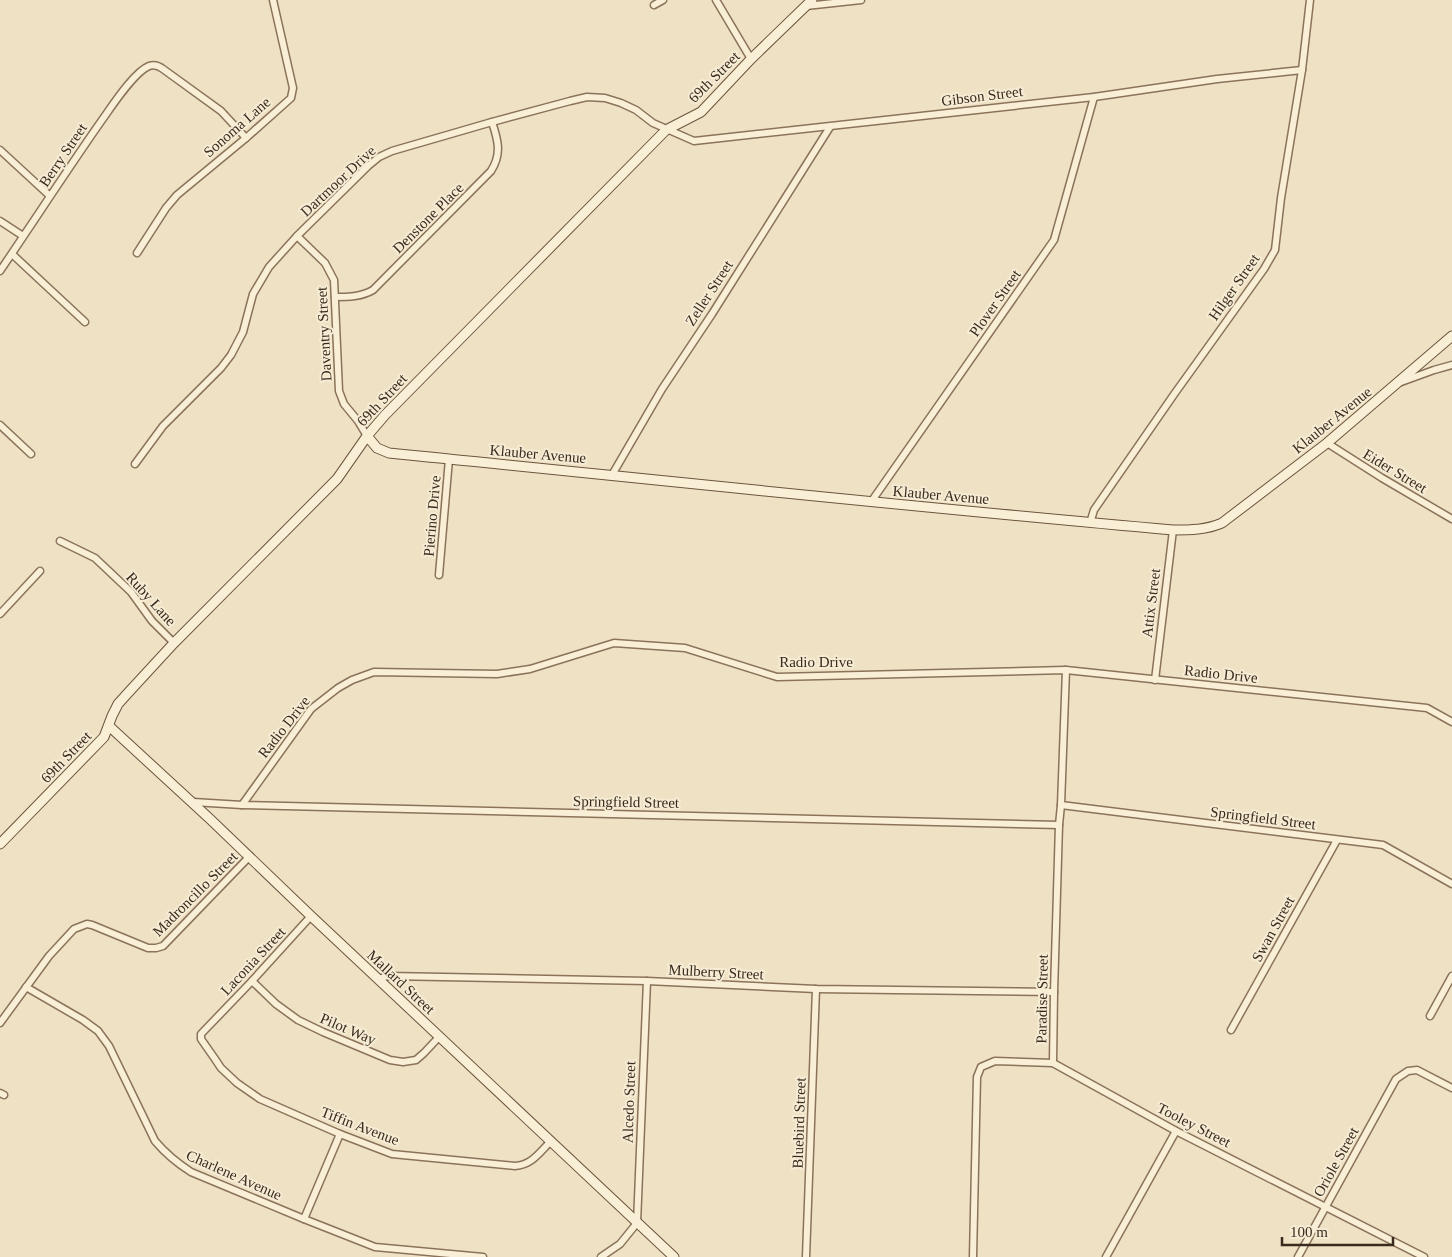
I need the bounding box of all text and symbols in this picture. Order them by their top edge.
street label: 69th Street [685,48,743,106]
street label: Gibson Street [940,83,1025,109]
street label: Sonoma Lane [200,94,274,160]
street label: Berry Street [36,120,90,190]
street label: Dartmoor Drive [297,142,379,220]
street label: Denstone Place [390,179,467,256]
street label: Hilger Street [1205,250,1263,323]
street label: Zeller Street [682,257,736,329]
street label: Plover Street [966,266,1024,339]
street label: Daventry Street [313,286,334,382]
street label: 69th Street [354,370,411,429]
street label: Klauber Avenue [1289,383,1375,457]
street label: Klauber Avenue [489,442,587,466]
street label: Eider Street [1360,446,1430,497]
street label: Pierino Drive [420,475,444,557]
street label: Klauber Avenue [892,483,990,507]
street label: Attix Street [1139,567,1163,639]
street label: Ruby Lane [123,569,179,629]
street label: Radio Drive [779,654,853,670]
street label: Radio Drive [1183,662,1259,686]
street label: Radio Drive [255,693,313,761]
street label: 69th Street [38,727,95,786]
street label: Springfield Street [573,793,680,811]
street label: Springfield Street [1209,804,1318,833]
street label: Madroncillo Street [149,848,241,940]
street label: Swan Street [1249,893,1298,964]
street label: Laconia Street [217,923,289,998]
street label: Mallard Street [364,947,439,1018]
street label: Paradise Street [1033,953,1051,1044]
street label: Mulberry Street [668,962,765,983]
street label: Pilot Way [318,1010,379,1048]
street label: Alcedo Street [620,1060,638,1143]
street label: Bluebird Street [789,1076,809,1169]
street label: Tooley Street [1155,1100,1234,1151]
street label: Tiffin Avenue [319,1104,402,1148]
street label: Oriole Street [1310,1124,1362,1200]
street label: Charlene Avenue [184,1147,284,1203]
scale bar [1282,1214,1393,1246]
text: 100 m [1290,1224,1328,1240]

